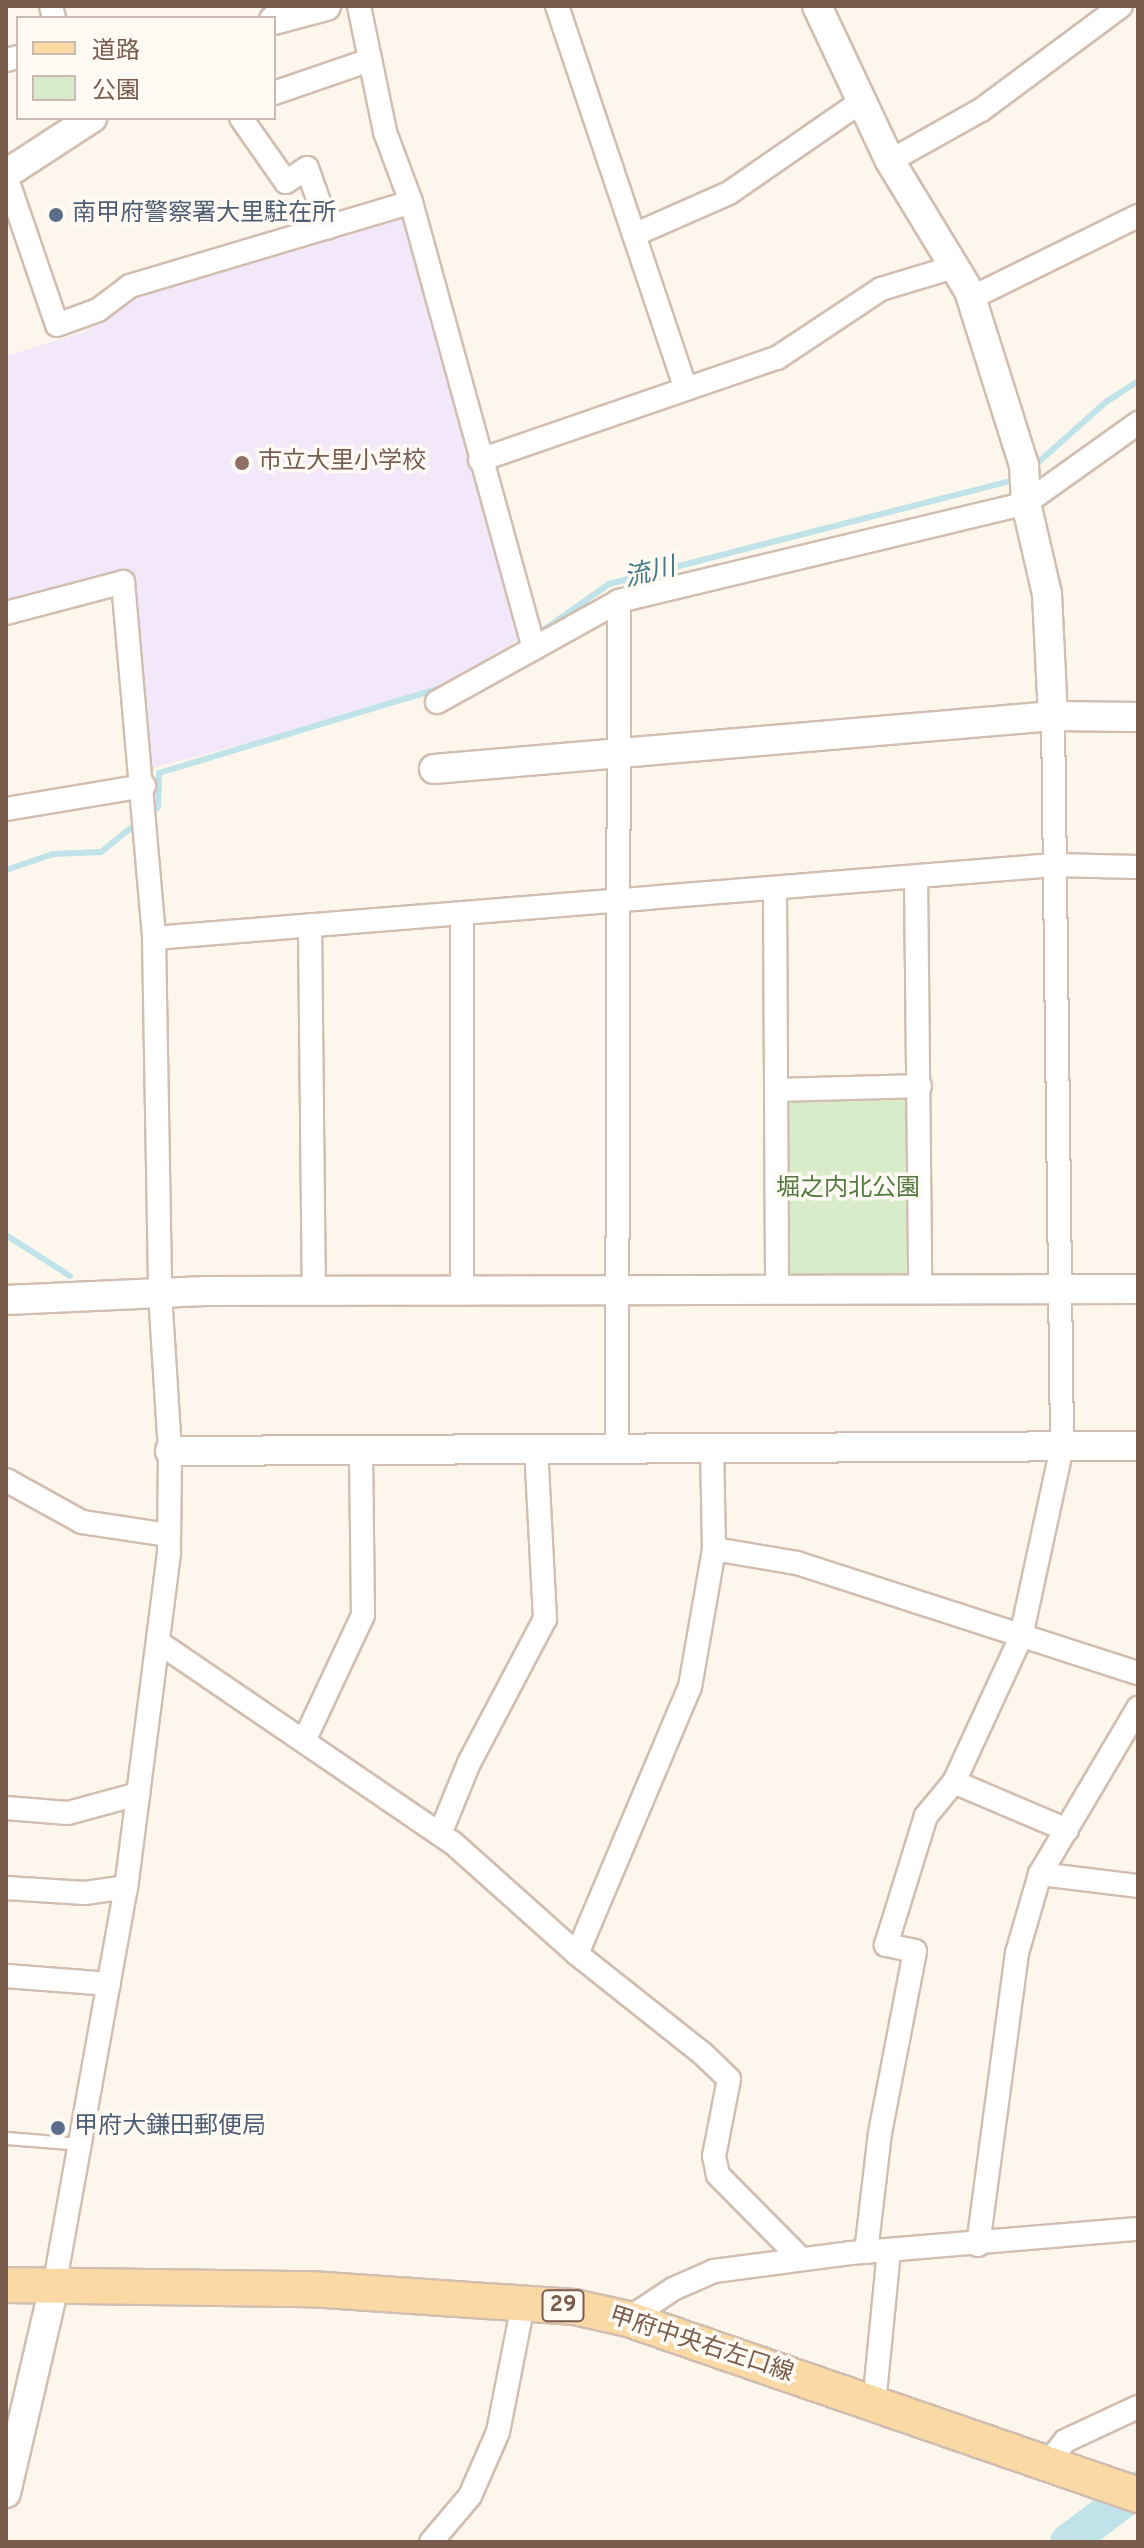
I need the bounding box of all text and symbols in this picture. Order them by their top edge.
legend [16,16,276,120]
text: 道路 [92,37,140,67]
text: 公園 [92,77,140,107]
place label: 南甲府警察署大里駐在所 [72,201,336,229]
marker: 南甲府警察署大里駐在所 [47,206,65,224]
place label: 市立大里小学校 [258,449,426,477]
marker: 市立大里小学校 [233,454,251,472]
water label: 流川 [621,553,679,595]
park label: 堀之内北公園 [776,1176,920,1204]
place label: 甲府大鎌田郵便局 [74,2114,266,2142]
marker: 甲府大鎌田郵便局 [49,2119,67,2137]
road number: 29 [541,2288,585,2324]
street label: 甲府中央右左口線 [605,2303,797,2389]

